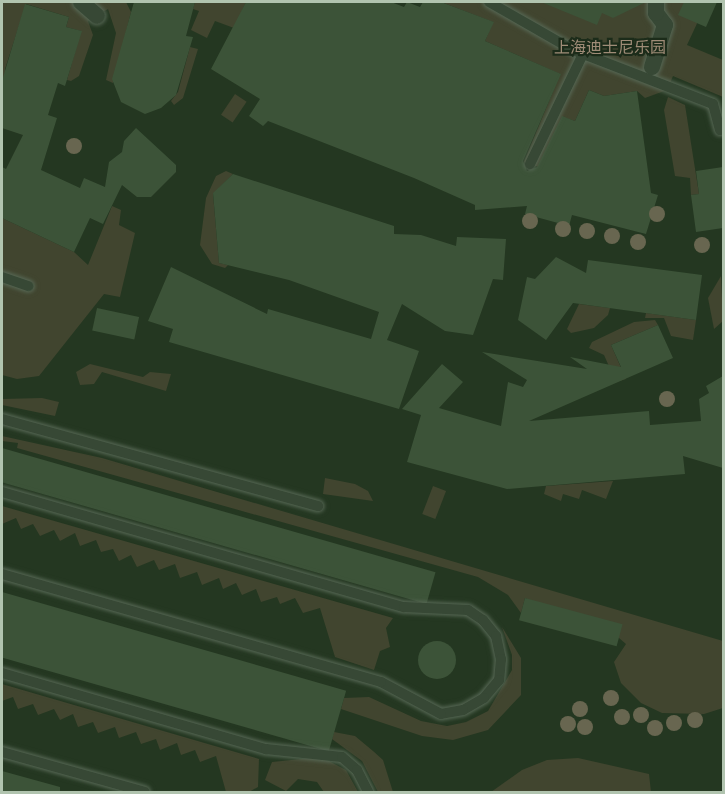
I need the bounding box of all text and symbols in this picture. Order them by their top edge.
park label: 上海迪士尼乐园 [554,38,666,58]

